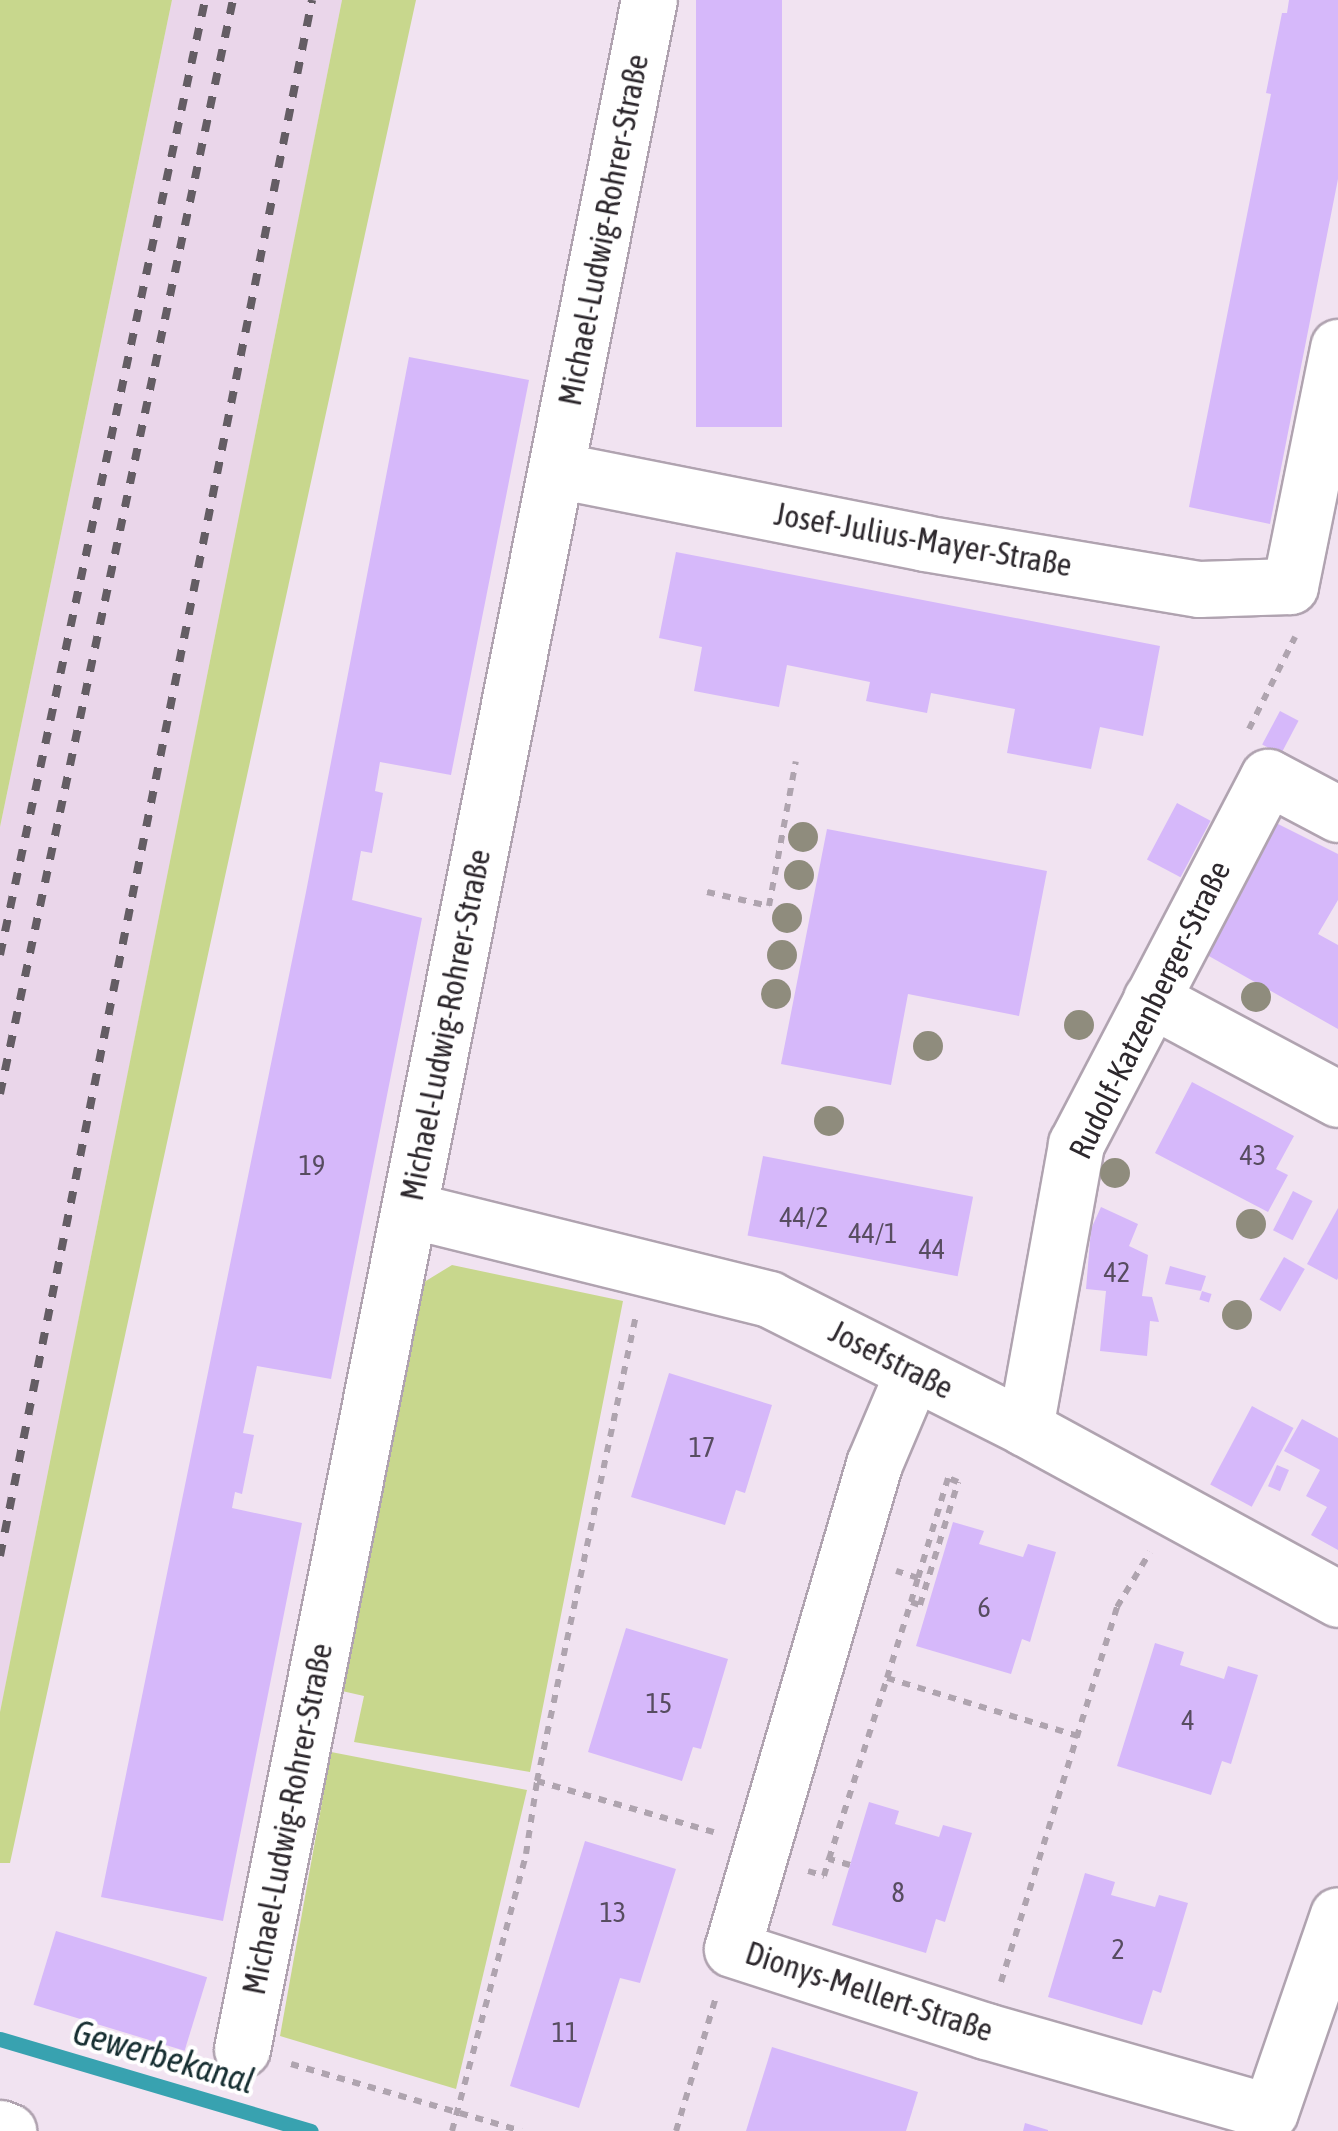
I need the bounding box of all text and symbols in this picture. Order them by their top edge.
street label: Michael-Ludwig-Rohrer-Straße [551,51,657,409]
street label: Josef-Julius-Mayer-Straße [771,495,1075,585]
street label: Michael-Ludwig-Rohrer-Straße [393,846,499,1204]
street label: Rudolf-Katzenberger-Straße [1061,855,1239,1165]
house number: 43 [1240,1138,1266,1172]
house number: 19 [299,1148,325,1182]
house number: 44/2 [780,1200,828,1234]
house number: 44/1 [849,1216,897,1250]
house number: 44 [919,1232,945,1266]
house number: 42 [1104,1255,1130,1289]
street label: Josefstraße [823,1313,959,1407]
house number: 17 [689,1430,715,1464]
house number: 6 [977,1590,991,1624]
street label: Michael-Ludwig-Rohrer-Straße [235,1640,341,1998]
house number: 15 [646,1686,672,1720]
house number: 4 [1181,1703,1195,1737]
house number: 8 [891,1875,905,1909]
house number: 13 [600,1895,626,1929]
house number: 2 [1111,1932,1125,1966]
street label: Dionys-Mellert-Straße [741,1934,997,2050]
water label: Gewerbekanal [68,2010,260,2102]
house number: 11 [552,2015,578,2049]

